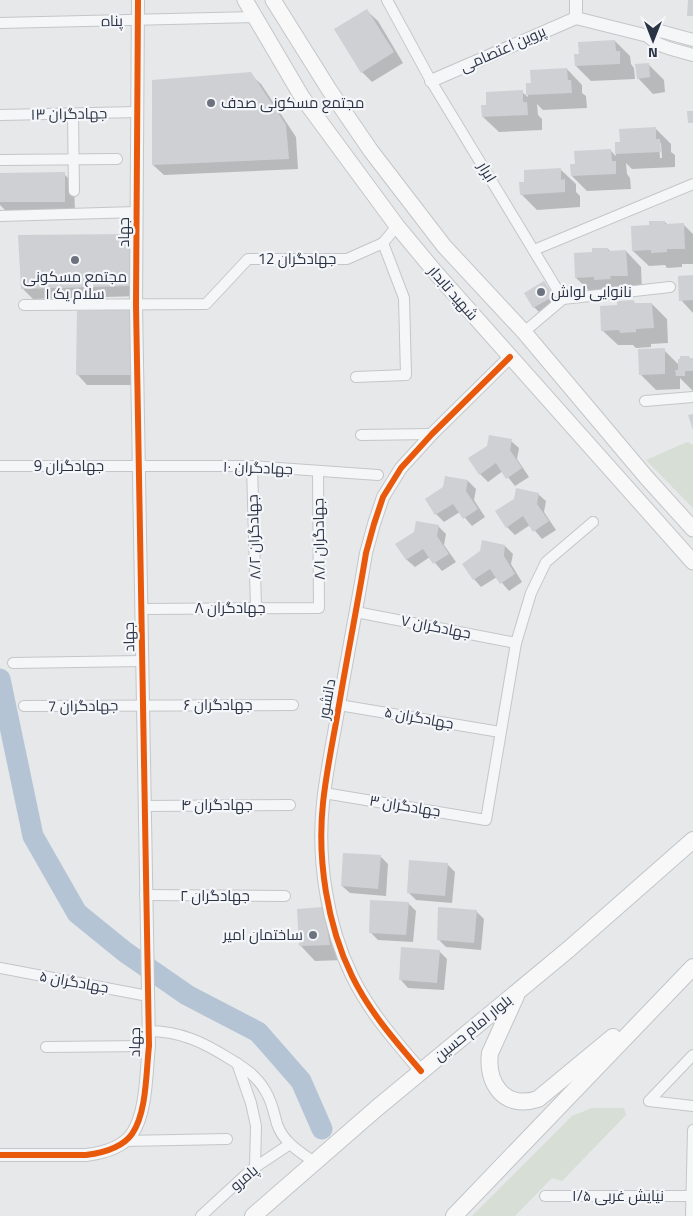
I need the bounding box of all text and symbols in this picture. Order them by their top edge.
street label: پناه [101,9,123,32]
north arrow [628,15,678,65]
street label: پروین اعتصامی [456,19,549,78]
text: N [648,43,658,64]
place label: مجتمع مسکونی صدف [221,91,364,114]
marker: مجتمع مسکونی صدف [205,97,217,109]
street label: جهادگران ۱۳ [30,101,108,126]
street label: ابرار [472,156,503,186]
street label: جهاد [112,217,135,247]
street label: جهادگران 12 [258,247,336,270]
marker: مجتمع مسکونی سلام یک ۱ [69,254,81,266]
street label: شهید تابدار [422,259,484,325]
place label: مجتمع مسکونی سلام یک ۱ [23,265,127,305]
place label: نانوایی لواش [551,280,632,303]
marker: نانوایی لواش [535,286,547,298]
street label: جهادگران 9 [34,454,104,477]
street label: جهادگران ۱۰ [223,455,294,480]
street label: جهادگران ۸/۲ [241,494,266,580]
street label: جهادگران ۸/۱ [306,498,331,580]
street label: جهادگران ۸ [194,596,266,619]
street label: جهادگران ۷ [399,608,473,645]
street label: جهاد [117,622,140,652]
street label: دانشور [311,677,341,722]
street label: جهادگران 7 [48,693,118,718]
street label: جهادگران ۶ [183,693,253,716]
street label: جهادگران ۵ [383,700,456,735]
street label: جهادگران ۳ [368,789,442,822]
street label: جهادگران ۴ [181,793,253,816]
street label: جهادگران ۲ [180,884,250,907]
place label: ساختمان امیر [222,923,303,946]
marker: ساختمان امیر [307,929,319,941]
street label: جهادگران ۵ [38,964,111,999]
street label: بلوار امام حسین [428,989,517,1067]
street label: جهاد [123,1027,146,1057]
street label: پامرو [225,1159,263,1196]
street label: نیایش غربی ۱/۵ [572,1184,664,1207]

